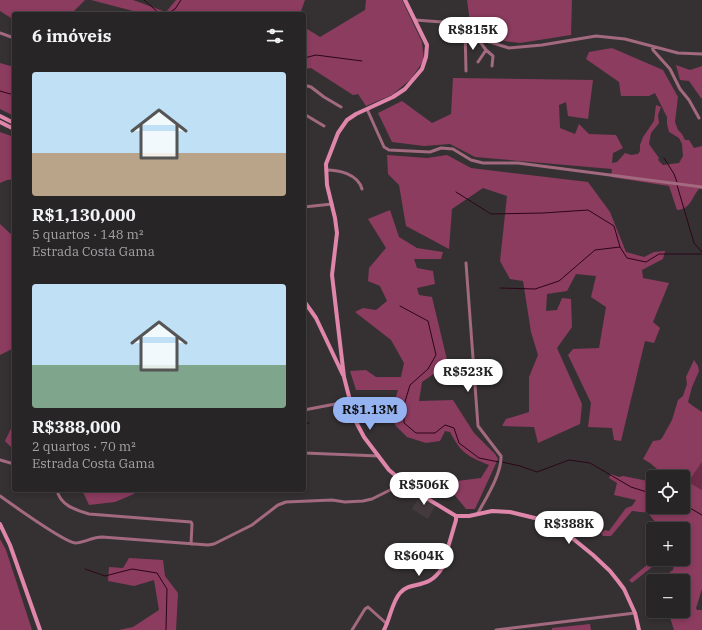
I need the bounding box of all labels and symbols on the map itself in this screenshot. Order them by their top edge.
pin: R$815K [440,17,506,51]
pin: R$523K [435,359,501,393]
pin: R$1.13M [333,397,407,431]
pin: R$506K [391,472,457,506]
pin: R$388K [536,511,602,545]
pin: R$604K [386,543,452,577]

